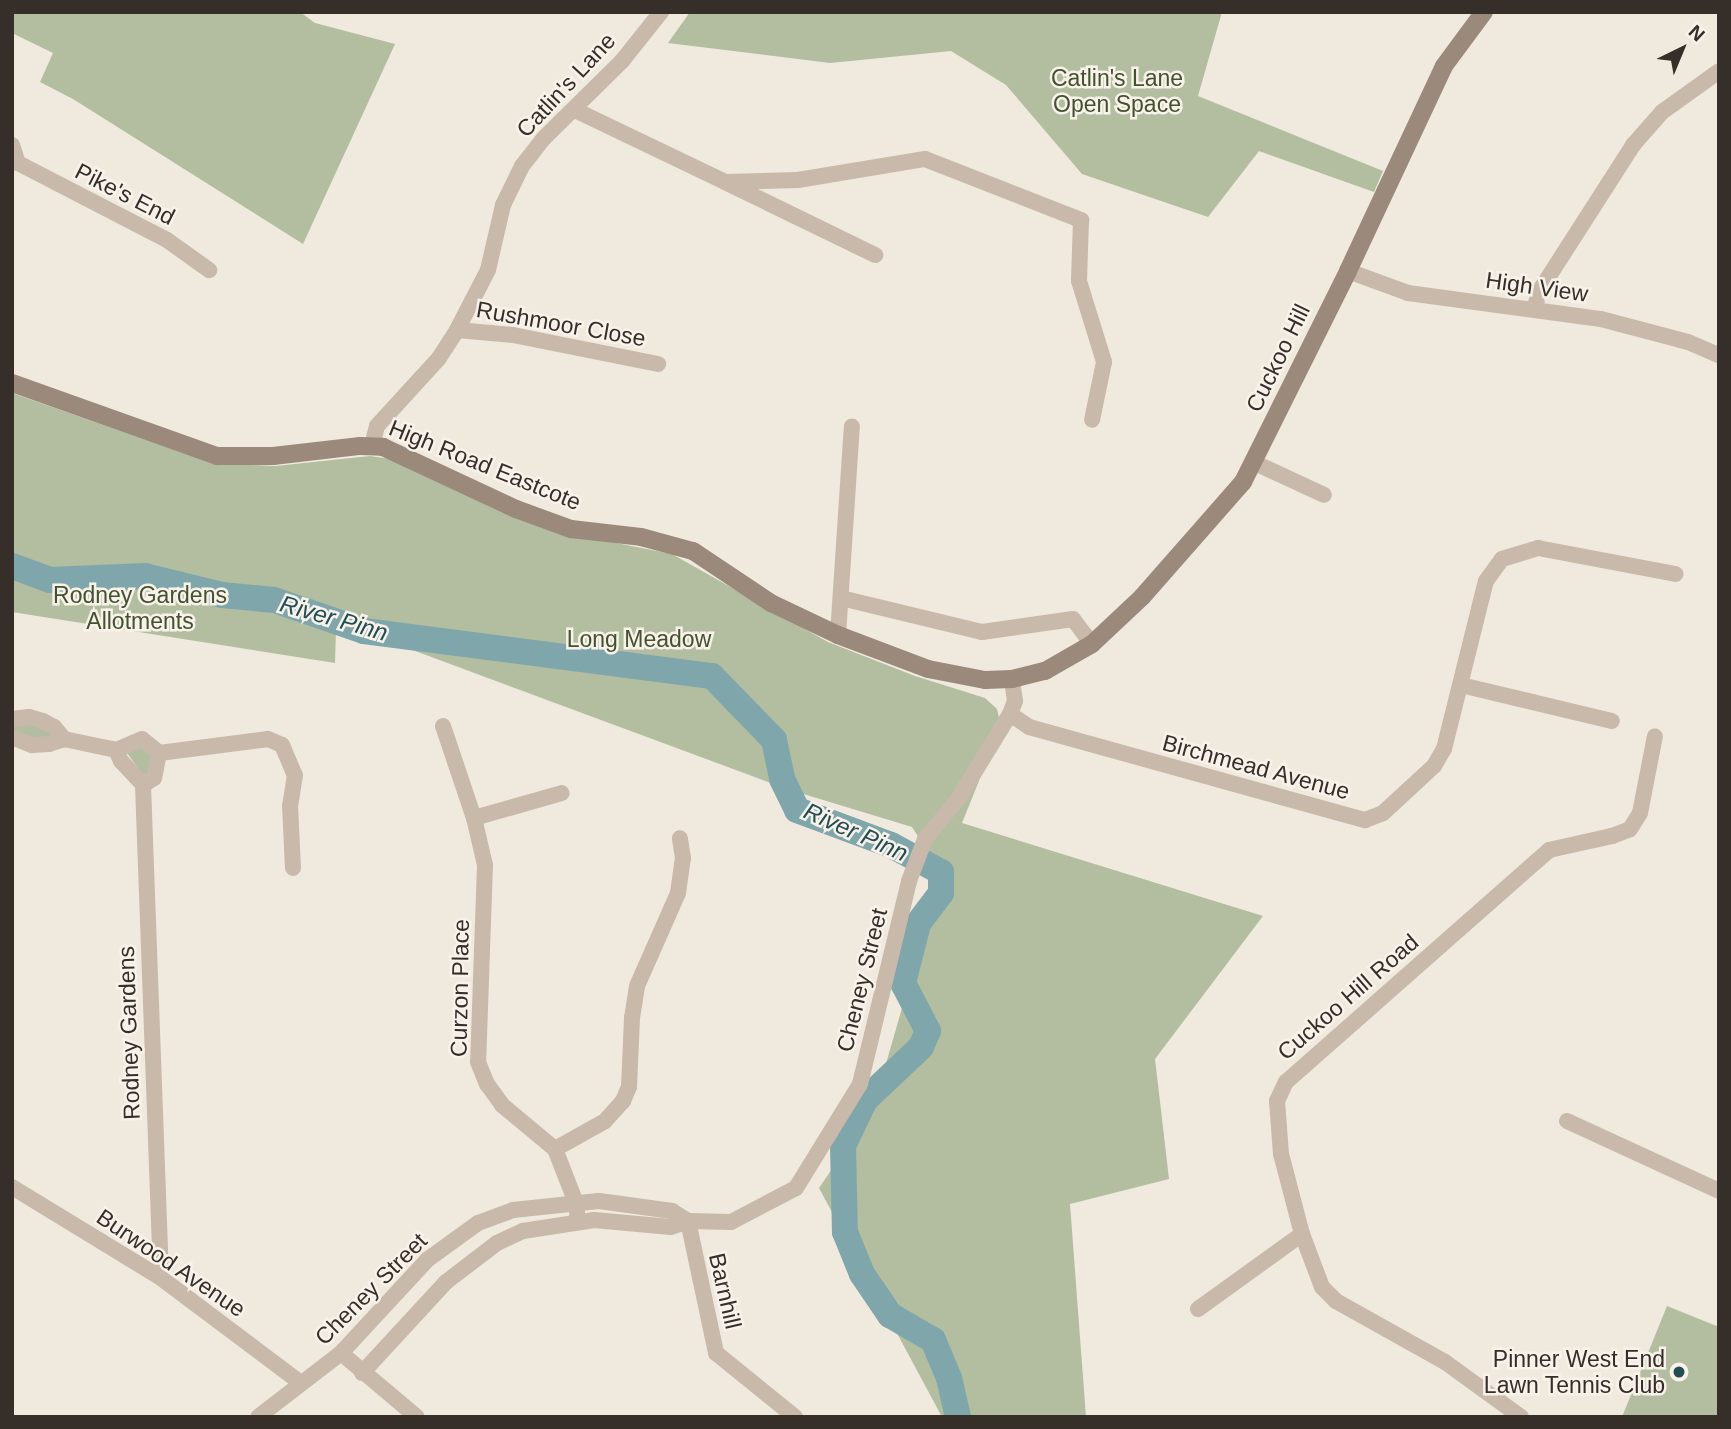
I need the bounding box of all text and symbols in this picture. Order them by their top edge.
north arrow [1647,14,1717,84]
text: N [1684,21,1709,46]
street label: Catlin's Lane [511,27,621,143]
park label: Catlin's Lane Open Space [1051,64,1183,118]
street label: Pike's End [71,157,179,231]
street label: High View [1484,266,1590,308]
street label: Rushmoor Close [474,296,648,352]
street label: Cuckoo Hill [1240,300,1316,416]
street label: High Road Eastcote [385,414,585,516]
park label: Rodney Gardens Allotments [53,581,227,635]
water label: River Pinn [277,589,391,647]
park label: Long Meadow [567,625,711,653]
street label: Birchmead Avenue [1159,729,1353,805]
water label: River Pinn [800,796,912,868]
street label: Cheney Street [831,905,893,1055]
street label: Curzon Place [445,919,475,1057]
street label: Cuckoo Hill Road [1272,928,1424,1066]
street label: Rodney Gardens [112,946,146,1120]
street label: Burwood Avenue [91,1203,251,1323]
street label: Cheney Street [309,1227,433,1351]
street label: Barnhill [703,1251,747,1331]
place label: Pinner West End Lawn Tennis Club [1483,1345,1665,1399]
marker: Pinner West End Lawn Tennis Club [1671,1364,1687,1380]

